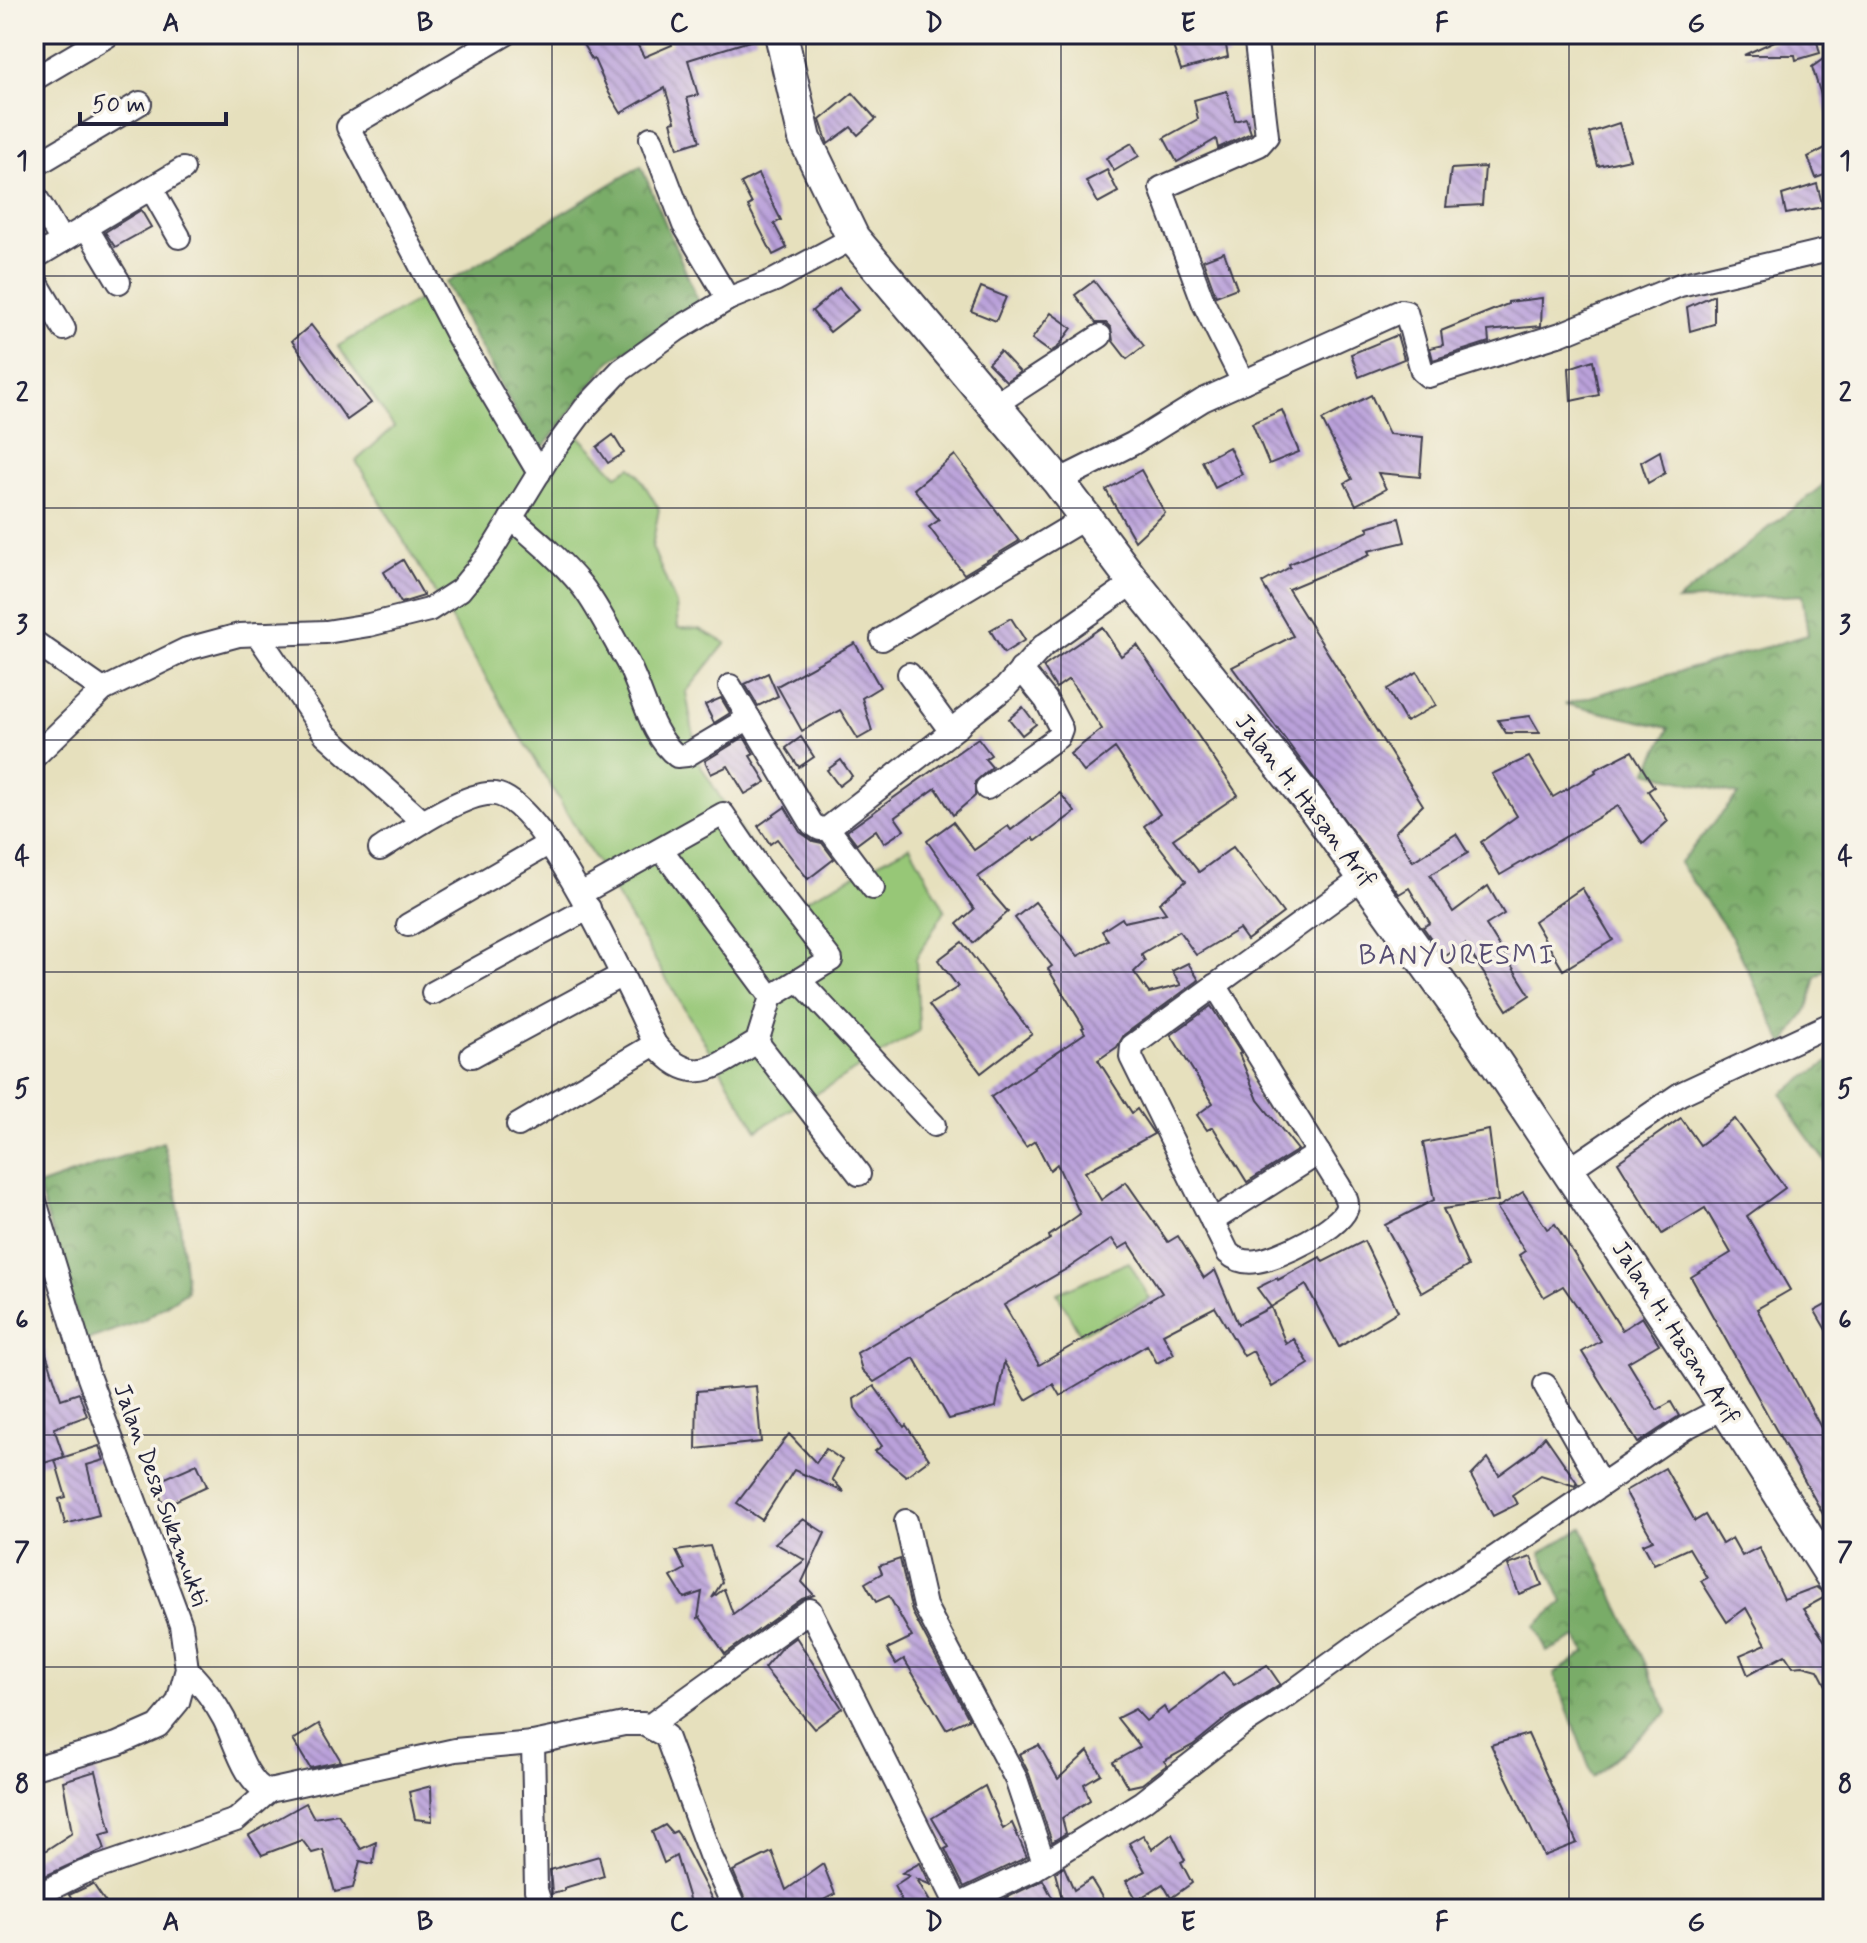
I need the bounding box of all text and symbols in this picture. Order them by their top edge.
text: A [162,7,180,41]
text: B [417,7,433,41]
text: C [670,7,689,41]
text: D [925,7,943,41]
text: E [1180,7,1196,41]
text: F [1435,7,1449,41]
text: G [1687,7,1705,41]
scale bar [80,76,226,126]
text: 50 m [92,90,146,121]
text: 1 [16,145,28,179]
text: 1 [1839,145,1851,179]
text: 2 [16,377,29,411]
text: 2 [1839,377,1852,411]
text: 3 [16,609,28,643]
text: 3 [1839,609,1851,643]
street label: Jalan H. Hasan Arif [1227,708,1383,894]
text: 4 [14,841,30,875]
text: 4 [1837,841,1853,875]
district label: BANYURESMI [1358,938,1556,975]
text: 5 [14,1073,30,1107]
text: 5 [1837,1073,1853,1107]
street label: Jalan H. Hasan Arif [1604,1235,1746,1431]
text: 6 [15,1304,29,1338]
text: 6 [1838,1304,1852,1338]
street label: Jalan Desa Sukamukti [105,1379,215,1611]
text: 7 [14,1536,30,1570]
text: 7 [1837,1536,1853,1570]
text: 8 [15,1768,29,1802]
text: 8 [1838,1768,1852,1802]
text: A [162,1906,180,1940]
text: B [417,1906,433,1940]
text: C [670,1906,689,1940]
text: D [925,1906,943,1940]
text: E [1180,1906,1196,1940]
text: F [1435,1906,1449,1940]
text: G [1687,1906,1705,1940]

